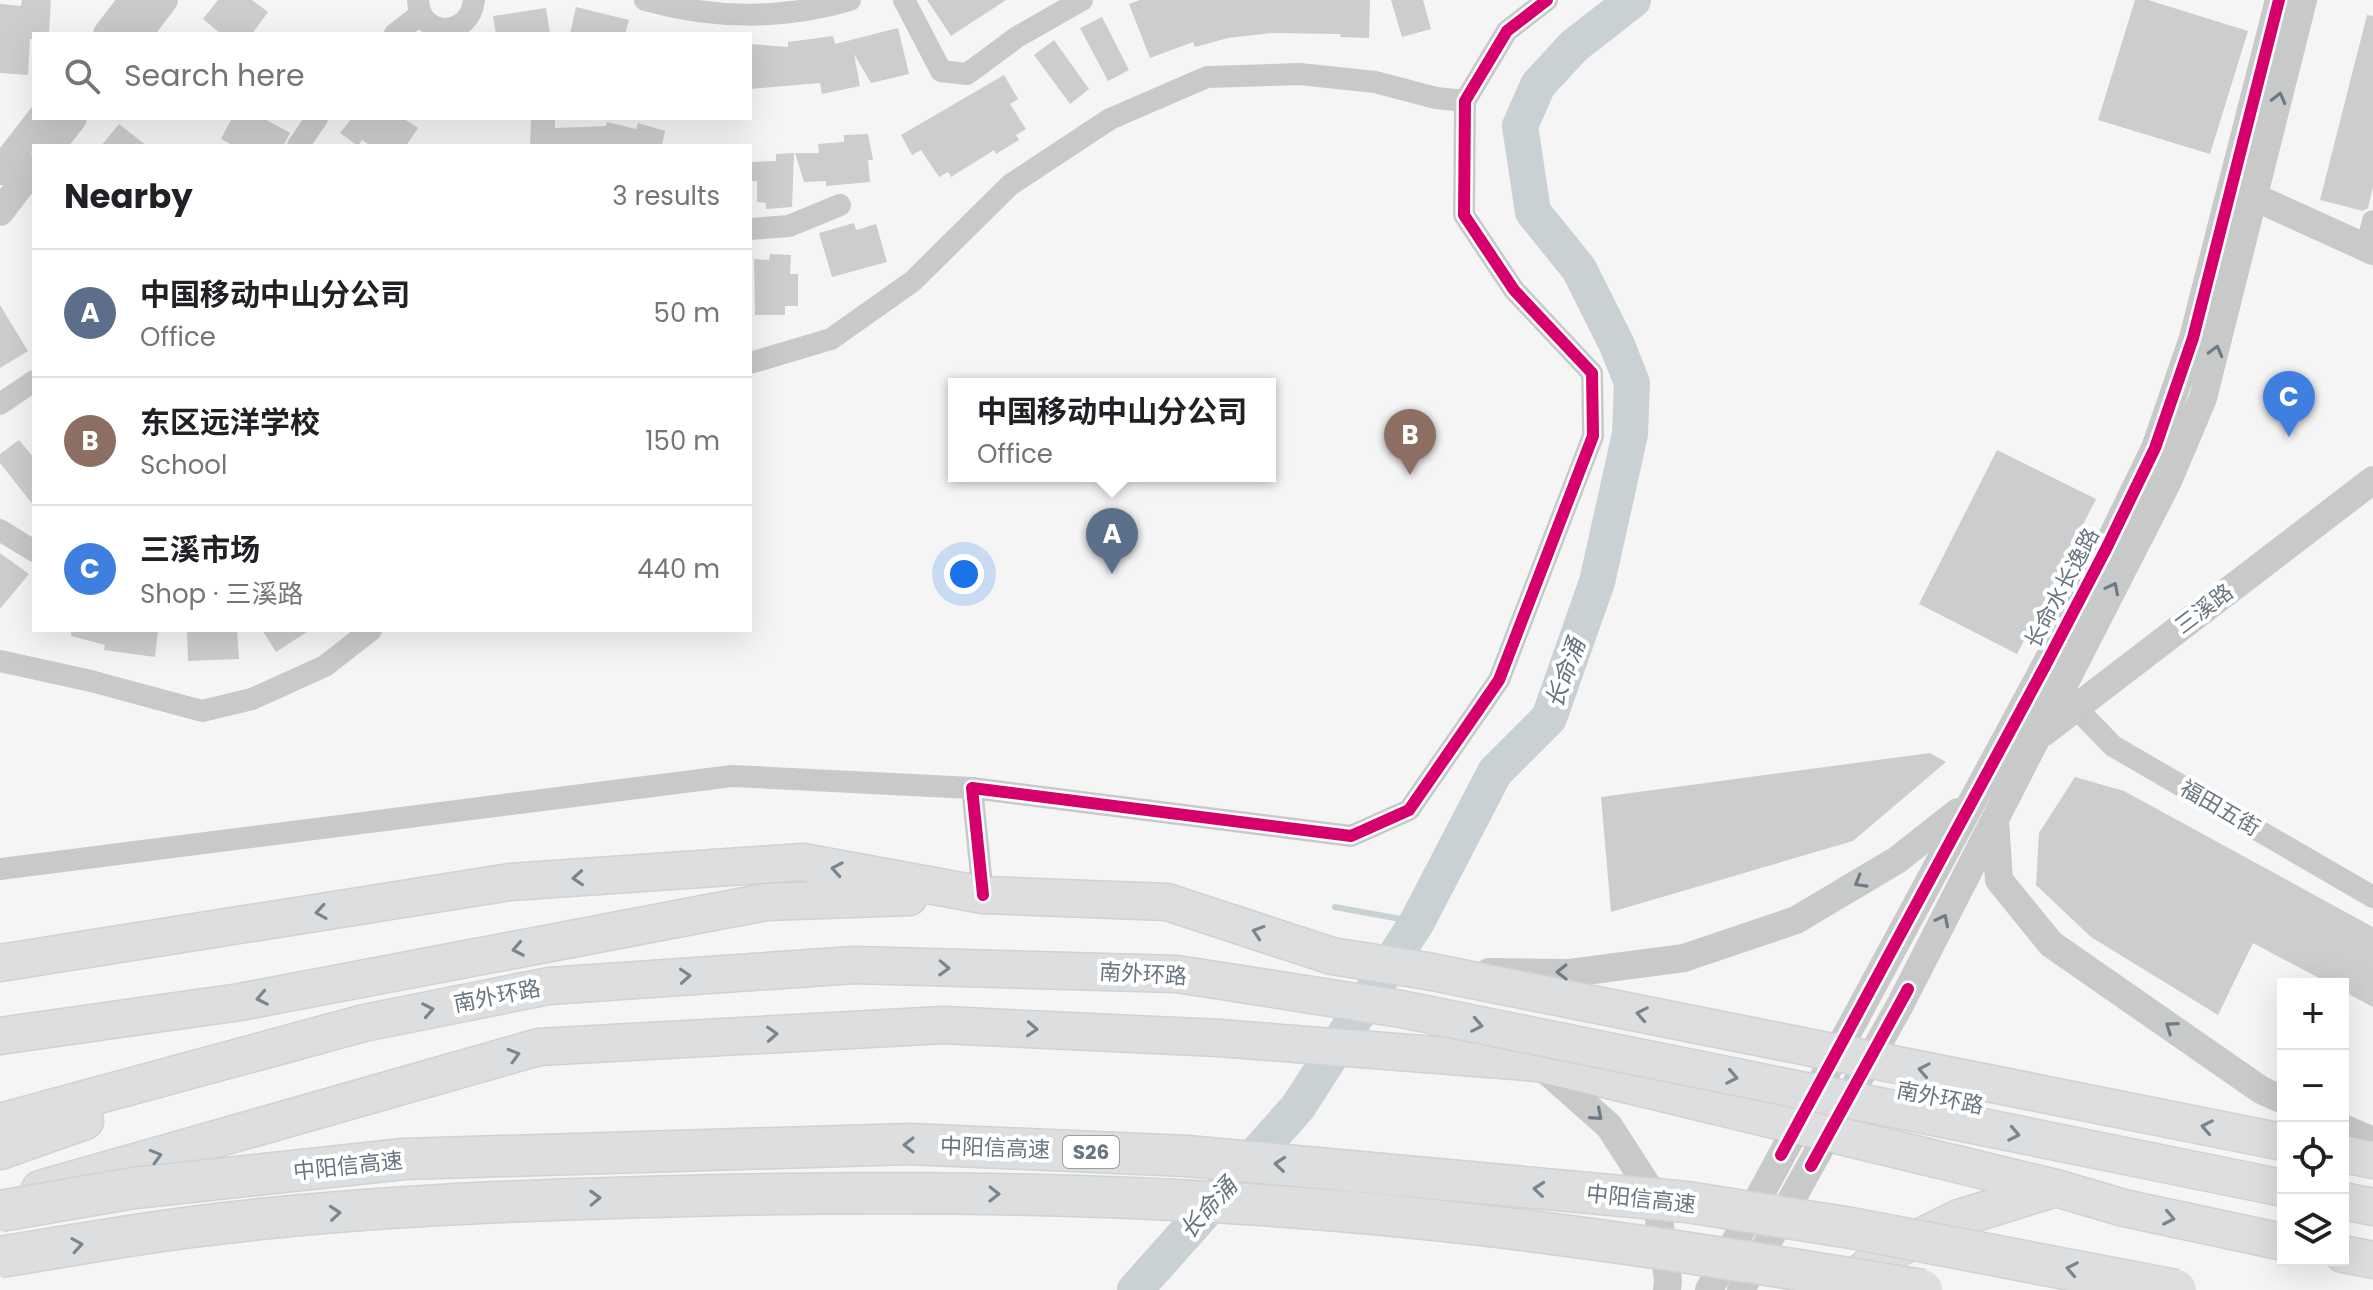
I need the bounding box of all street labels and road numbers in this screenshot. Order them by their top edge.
street label: 长命水长逸路 [2017,522,2107,654]
street label: 三溪路 [2168,577,2240,641]
street label: 福田五街 [2174,773,2266,843]
street label: 南外环路 [1098,956,1188,992]
street label: 南外环路 [451,972,543,1020]
street label: 南外环路 [1894,1074,1986,1122]
street label: 中阳信高速 [939,1131,1051,1165]
road number: S26 [1063,1136,1119,1168]
street label: 中阳信高速 [292,1145,404,1187]
street label: 中阳信高速 [1585,1178,1697,1220]

